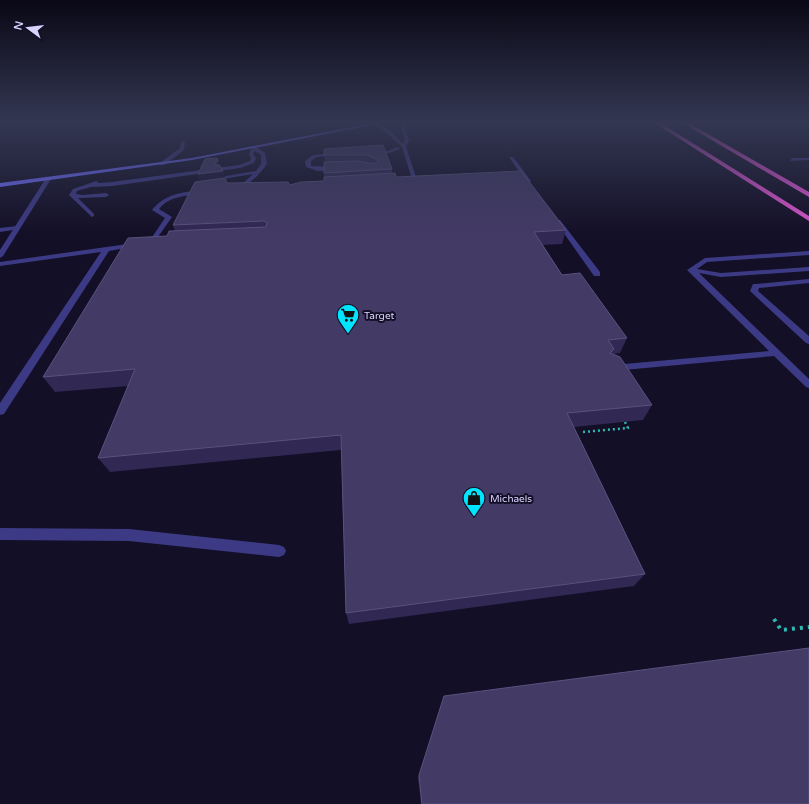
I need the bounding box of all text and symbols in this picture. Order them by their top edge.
north arrow [8,8,48,48]
text: N [11,20,26,31]
supermarket icon: Target [335,302,361,335]
place label: Target [364,310,395,322]
shop icon: Michaels [461,485,487,518]
place label: Michaels [490,493,532,505]

